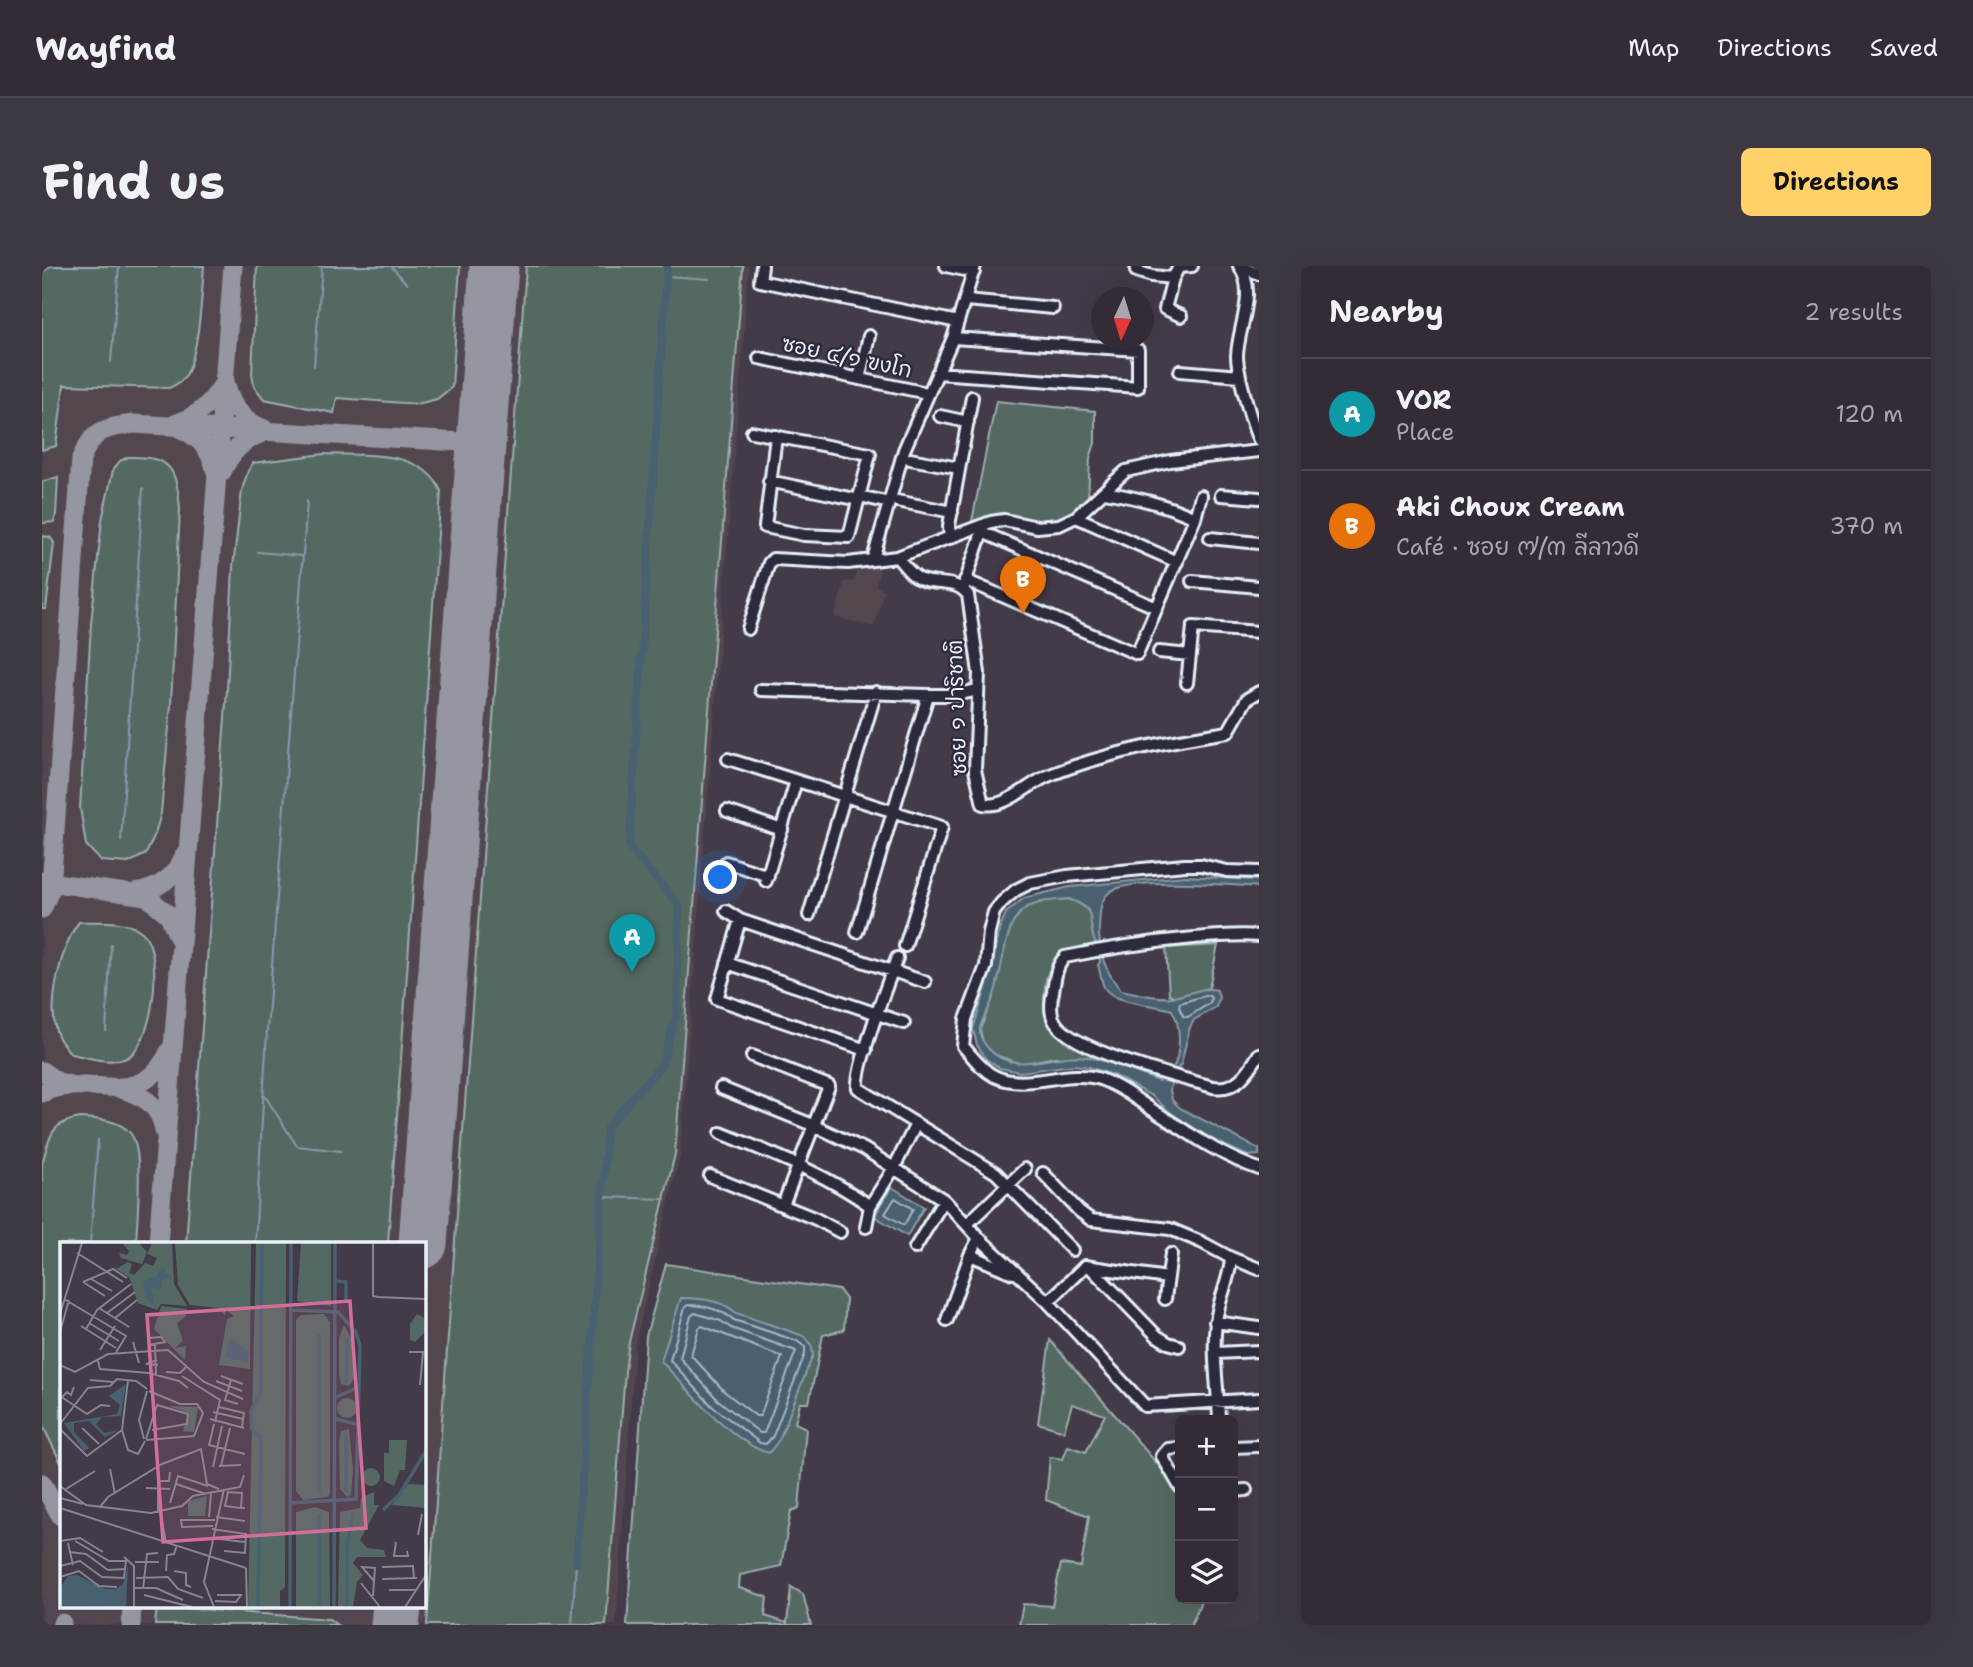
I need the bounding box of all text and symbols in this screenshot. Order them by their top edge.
text: Wayfind [35,26,176,71]
text: Map [1628,32,1679,64]
text: Directions [1717,32,1832,64]
text: Saved [1870,32,1938,64]
button: Directions [1741,148,1931,216]
text: Find us [42,149,225,215]
north arrow [1091,287,1154,350]
text: Nearby [1329,291,1444,332]
text: 2 results [1804,297,1903,327]
street label: ซอย ๔/๑ ฃงโก [779,330,915,384]
text: VOR [1396,382,1451,417]
text: A [1343,399,1361,429]
text: 120 m [1835,399,1903,429]
text: Place [1396,417,1455,447]
text: Aki Choux Cream [1396,489,1625,524]
text: B [1345,511,1359,541]
text: 370 m [1830,511,1903,541]
text: Café · ซอย ๗/๓ ลีลาวดี [1396,532,1639,562]
pin: B [1000,556,1046,614]
street label: ซอย ๑ ปาริชาติ [941,639,973,777]
your location [703,860,737,894]
pin: A [609,914,655,972]
inset map [60,1242,425,1608]
map controls [1175,1415,1238,1604]
button: + [1175,1415,1238,1478]
button: − [1175,1478,1238,1541]
button: layers [1175,1541,1238,1604]

